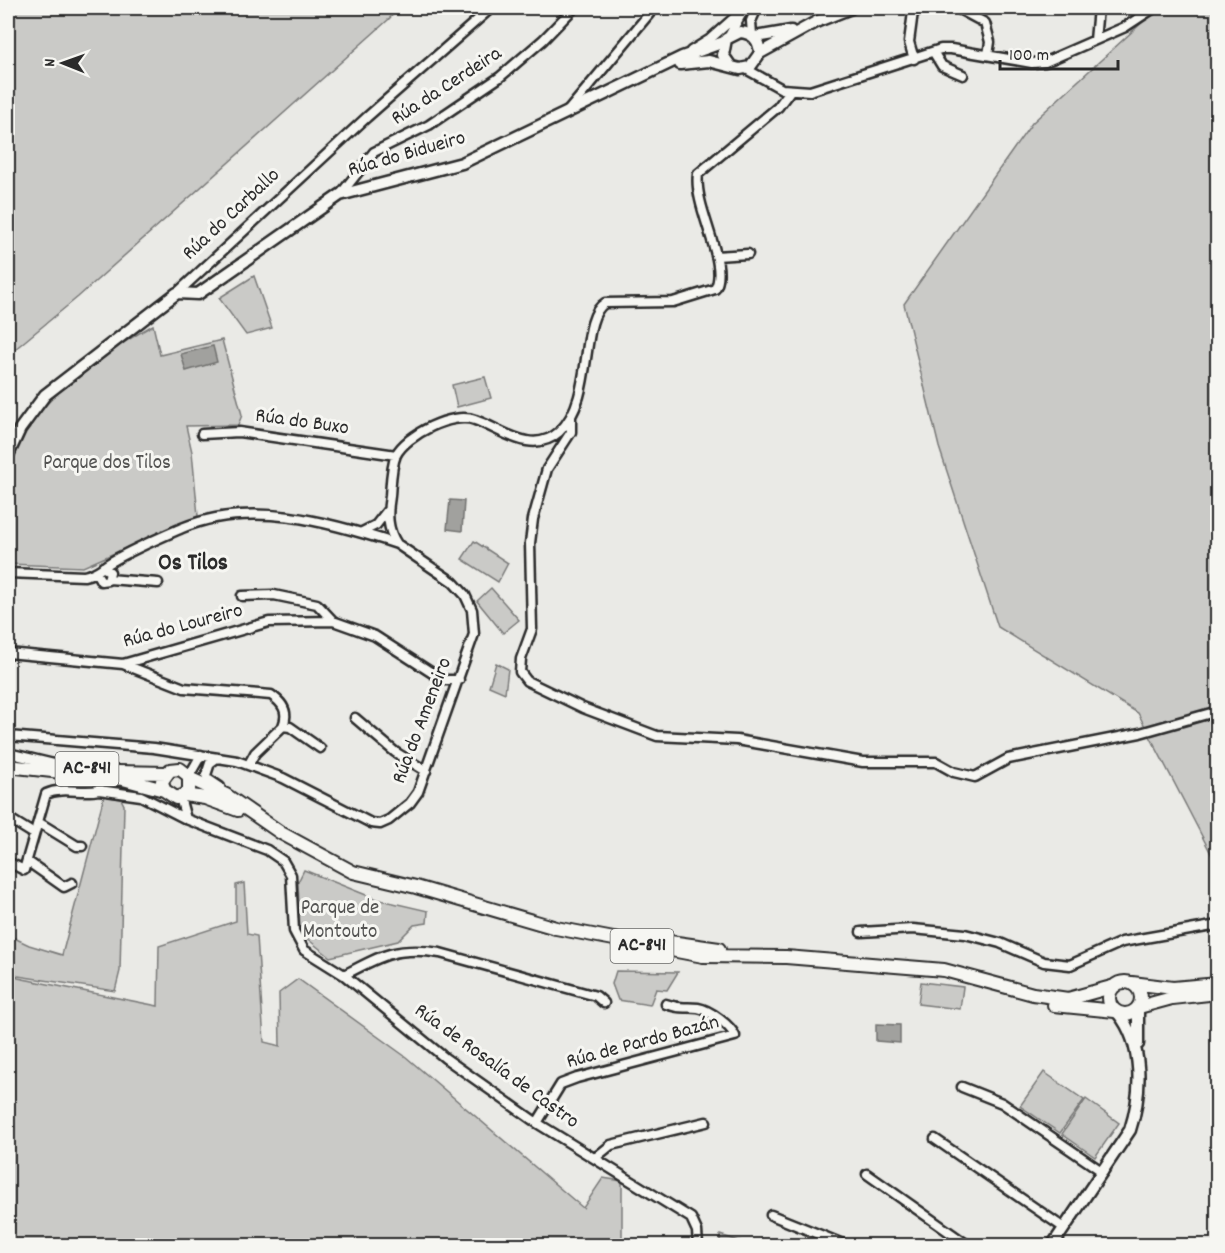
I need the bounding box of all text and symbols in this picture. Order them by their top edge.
north arrow [33,33,93,93]
scale bar [1000,33,1118,71]
street label: Rúa da Cerdeira [386,39,509,134]
text: 100 m [1009,44,1049,69]
text: N [39,59,62,67]
street label: Rúa do Bidueiro [345,124,469,186]
street label: Rúa do Carballo [176,162,288,268]
street label: Rúa do Buxo [253,402,351,444]
park label: Parque dos Tilos [43,449,171,479]
district label: Os Tilos [158,547,228,581]
street label: Rúa do Loureiro [120,597,246,657]
street label: Rúa do Ameneiro [385,654,461,788]
road number: AC-841 [56,752,118,786]
park label: Parque de Montouto [301,894,379,948]
road number: AC-841 [610,929,674,963]
street label: Rúa de Rosalía de Castro [407,997,585,1137]
street label: Rúa de Pardo Bazán [563,1008,723,1078]

